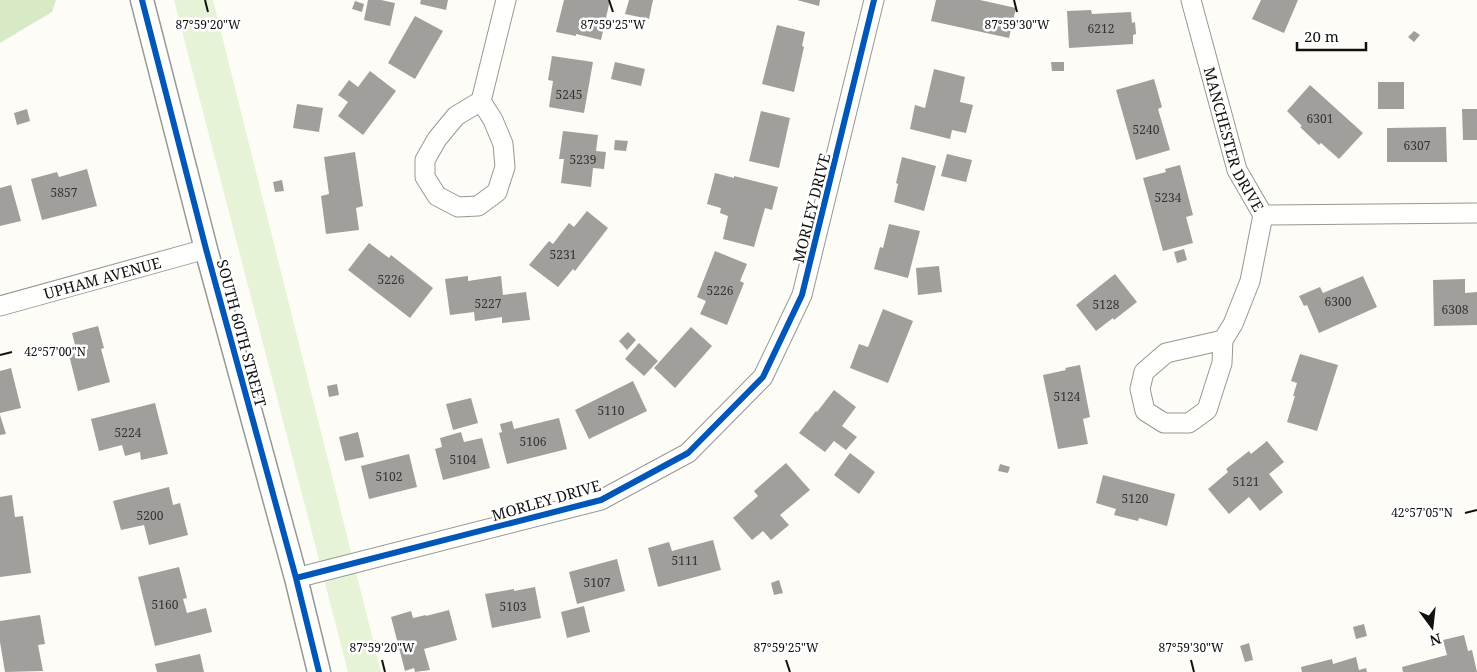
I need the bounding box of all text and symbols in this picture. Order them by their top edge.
text: 87°59'20"W [175,16,241,33]
text: 87°59'25"W [580,16,646,33]
text: 87°59'30"W [984,16,1050,33]
house number: 6212 [1088,20,1114,37]
scale bar [1297,20,1366,52]
text: 20 m [1304,26,1339,46]
street label: MANCHESTER DRIVE [1200,65,1269,215]
house number: 5245 [556,86,582,103]
house number: 6301 [1307,110,1333,127]
house number: 5240 [1133,121,1160,138]
house number: 6307 [1404,137,1431,154]
house number: 5239 [570,151,596,168]
street label: MORLEY DRIVE [788,151,834,265]
house number: 5857 [51,184,78,201]
house number: 5234 [1155,189,1182,206]
house number: 5231 [550,246,576,263]
street label: UPHAM AVENUE [41,252,163,303]
street label: SOUTH 60TH STREET [213,257,271,409]
house number: 5226 [378,271,405,288]
house number: 5226 [707,282,734,299]
house number: 6300 [1325,293,1352,310]
house number: 5227 [475,295,502,312]
house number: 5128 [1093,296,1120,313]
house number: 6308 [1442,301,1469,318]
text: 42°57'00"N [24,343,86,360]
house number: 5124 [1054,388,1081,405]
house number: 5110 [598,402,625,419]
house number: 5224 [115,424,142,441]
house number: 5106 [520,433,547,450]
house number: 5104 [450,451,477,468]
house number: 5102 [376,468,402,485]
house number: 5121 [1233,473,1259,490]
street label: MORLEY DRIVE [489,475,603,525]
house number: 5120 [1122,490,1149,507]
text: 42°57'05"N [1391,504,1453,521]
house number: 5200 [137,507,164,524]
house number: 5111 [672,552,698,569]
house number: 5107 [584,574,611,591]
house number: 5160 [152,596,179,613]
house number: 5103 [500,598,527,615]
north arrow [1407,602,1457,652]
text: N [1428,629,1443,651]
text: 87°59'20"W [349,639,415,656]
text: 87°59'25"W [753,639,819,656]
text: 87°59'30"W [1158,639,1224,656]

